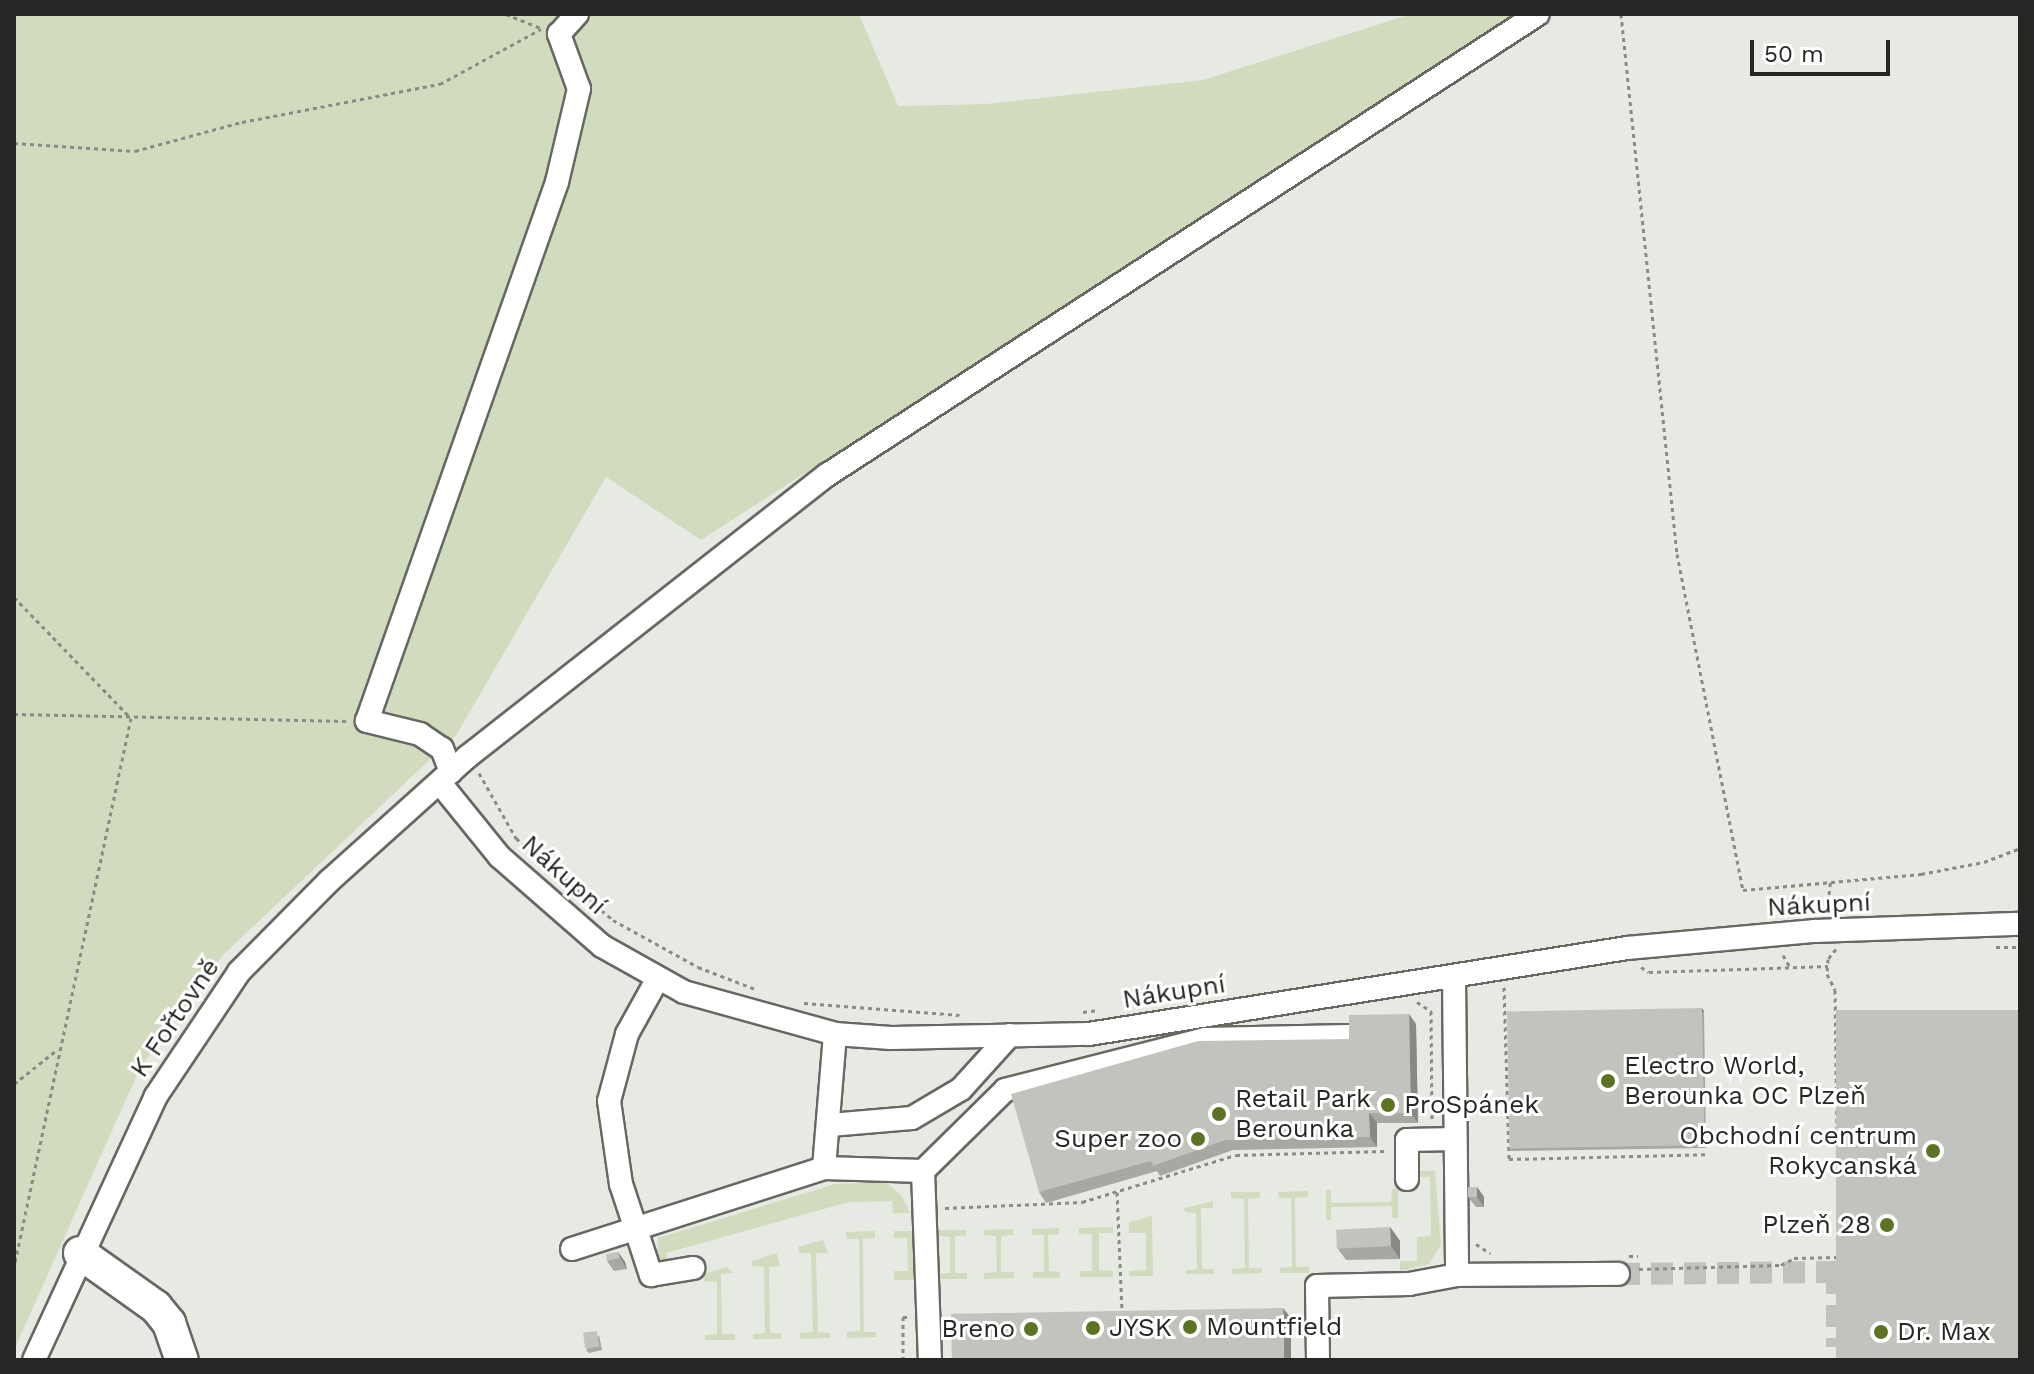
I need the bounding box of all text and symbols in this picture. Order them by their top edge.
scale bar [1754,24,1894,74]
text: 50 m [1764,40,1824,68]
street label: Nákupní [515,829,613,921]
street label: Nákupní [1766,887,1872,923]
street label: K Fořtovně [124,953,226,1083]
street label: Nákupní [1120,968,1228,1016]
place label: Electro World, Berounka OC Plzeň [1624,1050,1867,1112]
marker: Electro World, Berounka OC Plzeň [1599,1072,1617,1090]
place label: Retail Park Berounka [1235,1083,1372,1144]
place label: ProSpánek [1404,1089,1539,1121]
marker: ProSpánek [1379,1096,1397,1114]
marker: Retail Park Berounka [1210,1105,1228,1123]
place label: Obchodní centrum Rokycanská [1679,1120,1917,1182]
place label: Super zoo [1054,1123,1182,1155]
marker: Super zoo [1189,1130,1207,1148]
marker: Obchodní centrum Rokycanská [1924,1142,1942,1160]
place label: Plzeň 28 [1762,1209,1871,1241]
marker: Plzeň 28 [1878,1216,1896,1234]
place label: Mountfield [1206,1311,1342,1343]
place label: JYSK [1109,1312,1172,1344]
place label: Breno [941,1313,1015,1345]
place label: Dr. Max [1897,1316,1991,1348]
marker: Mountfield [1181,1318,1199,1336]
marker: JYSK [1084,1319,1102,1337]
marker: Breno [1022,1320,1040,1338]
marker: Dr. Max [1872,1323,1890,1341]

